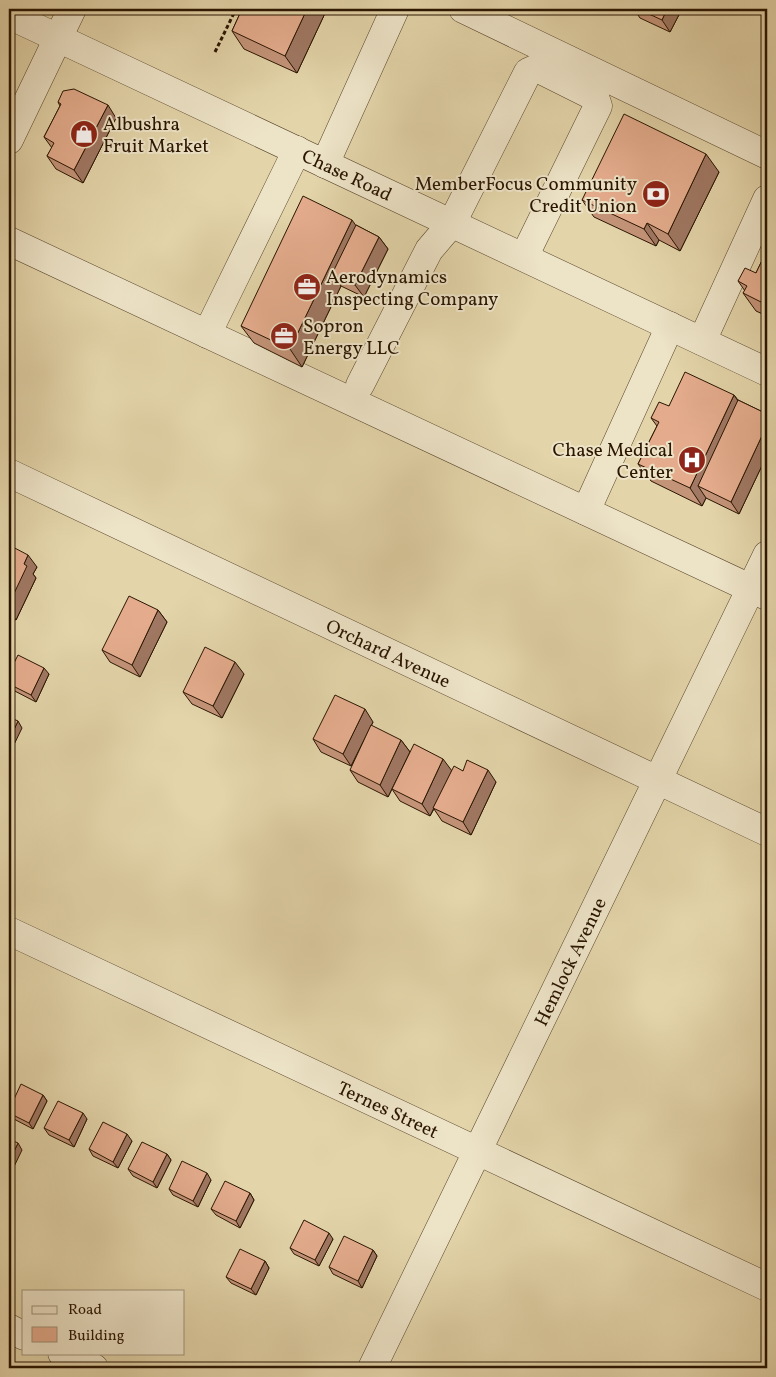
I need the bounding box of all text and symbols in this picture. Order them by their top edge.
place label: Albushra Fruit Market [103,112,209,160]
shop icon: Albushra Fruit Market [69,119,99,149]
street label: Chase Road [297,144,396,209]
place label: MemberFocus Community Credit Union [415,172,637,220]
bank icon: MemberFocus Community Credit Union [641,179,671,209]
place label: Aerodynamics Inspecting Company [326,265,498,313]
office icon: Aerodynamics Inspecting Company [292,272,322,302]
place label: Sopron Energy LLC [303,314,400,362]
office icon: Sopron Energy LLC [269,321,299,351]
place label: Chase Medical Center [552,438,673,486]
hospital icon: Chase Medical Center [677,445,707,475]
street label: Orchard Avenue [321,614,454,695]
street label: Hemlock Avenue [529,894,614,1031]
street label: Ternes Street [333,1076,443,1146]
legend [22,1290,185,1354]
text: Road [68,1300,102,1321]
text: Building [68,1326,125,1347]

